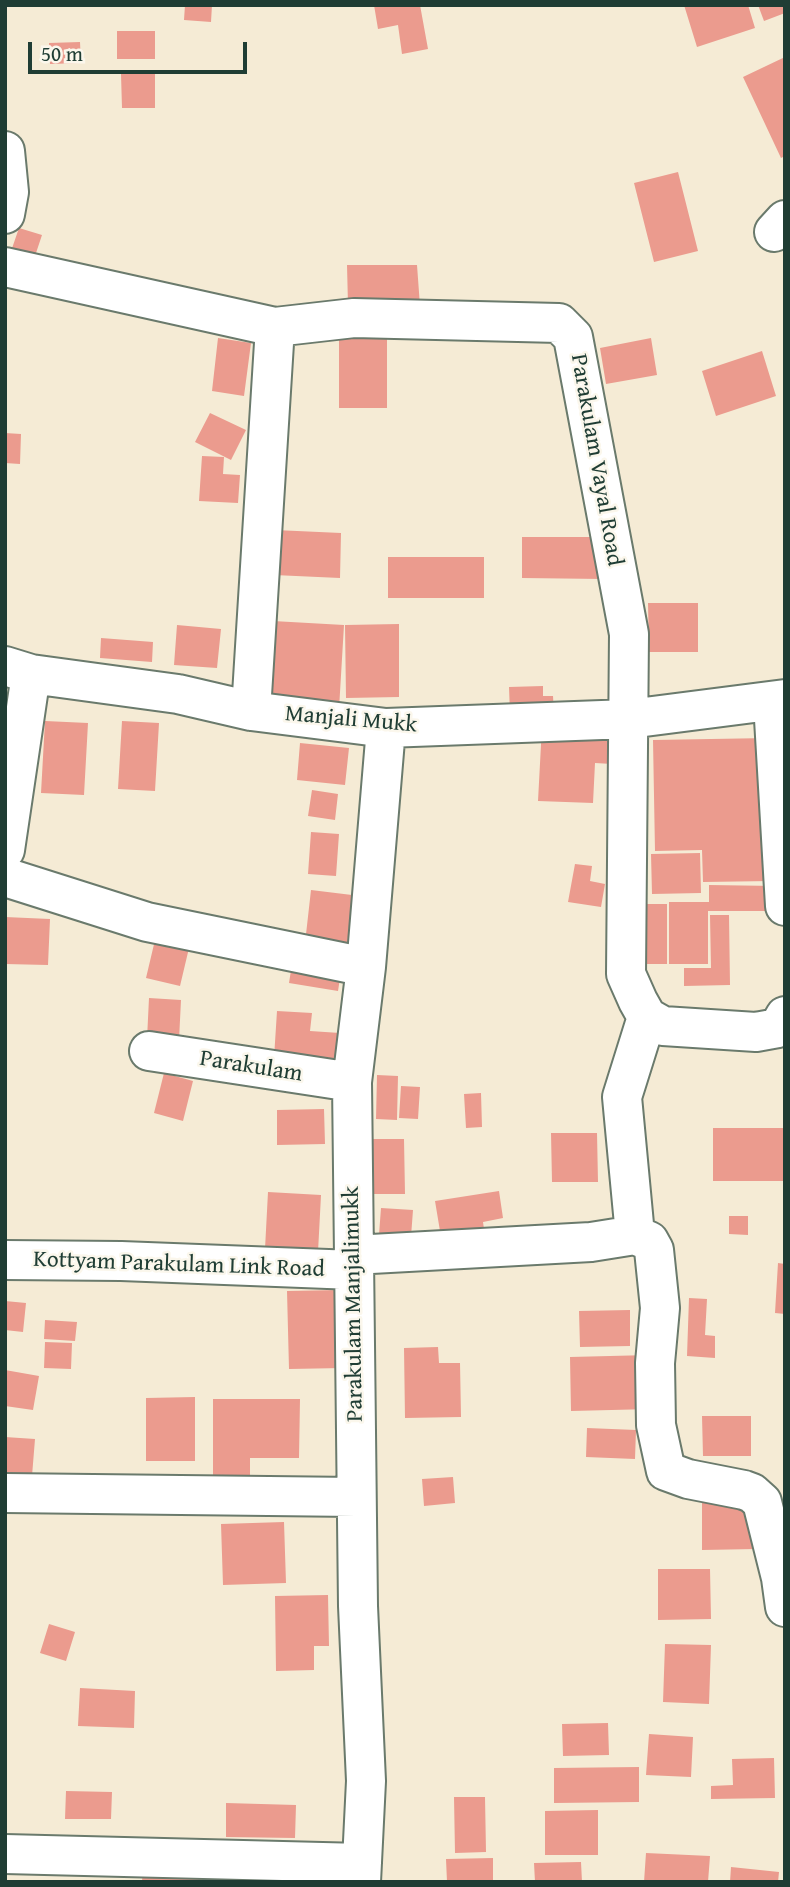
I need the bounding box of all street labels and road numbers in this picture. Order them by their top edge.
street label: Parakulam Vayal Road [564,352,628,568]
street label: Manjali Mukk [284,700,418,740]
street label: Parakulam [198,1045,304,1089]
street label: Parakulam Manjalimukk [338,1186,370,1422]
street label: Kottyam Parakulam Link Road [33,1246,325,1284]

